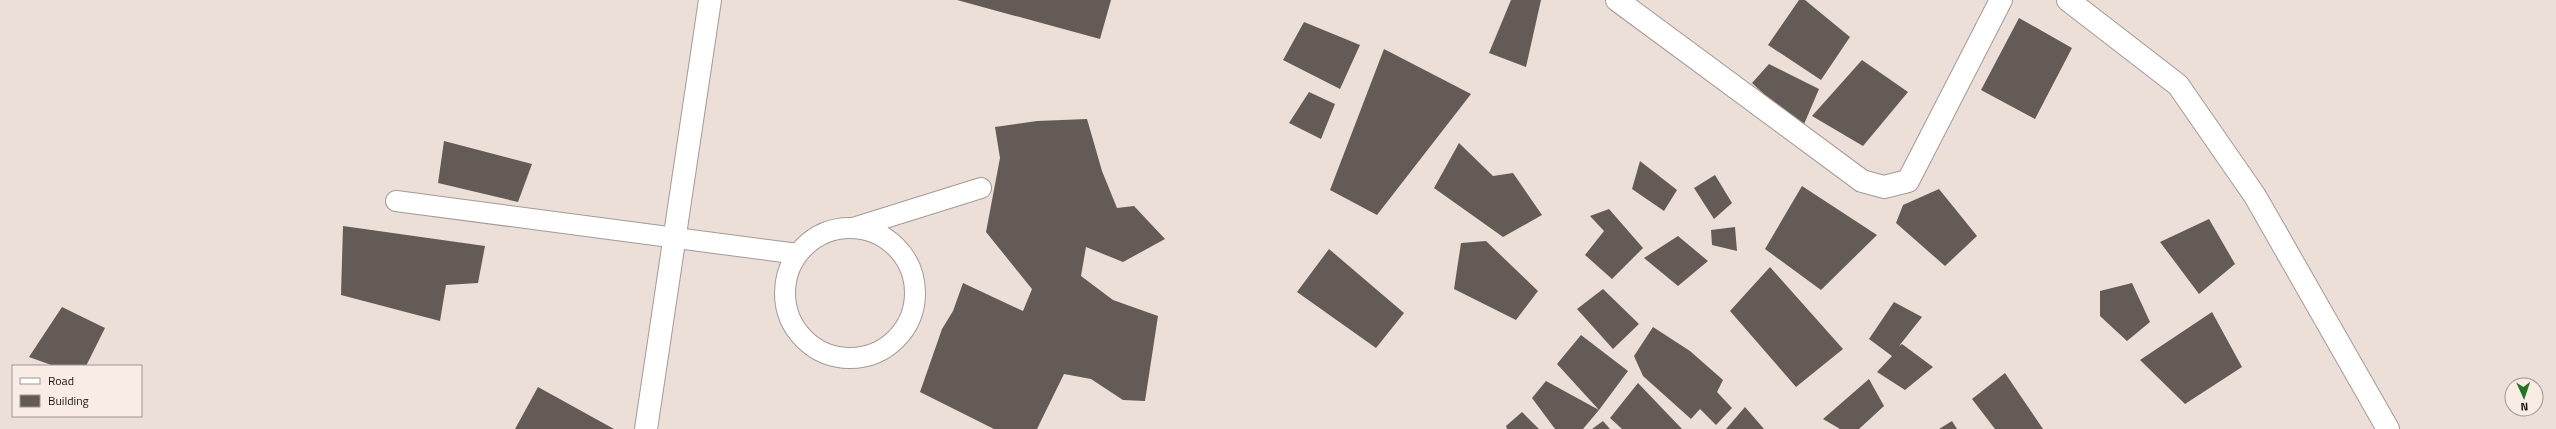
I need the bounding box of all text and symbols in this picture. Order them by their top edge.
legend [12,365,142,417]
text: Road [48,371,74,390]
north arrow [2504,377,2544,417]
text: Building [48,391,89,410]
text: N [2520,399,2529,415]

